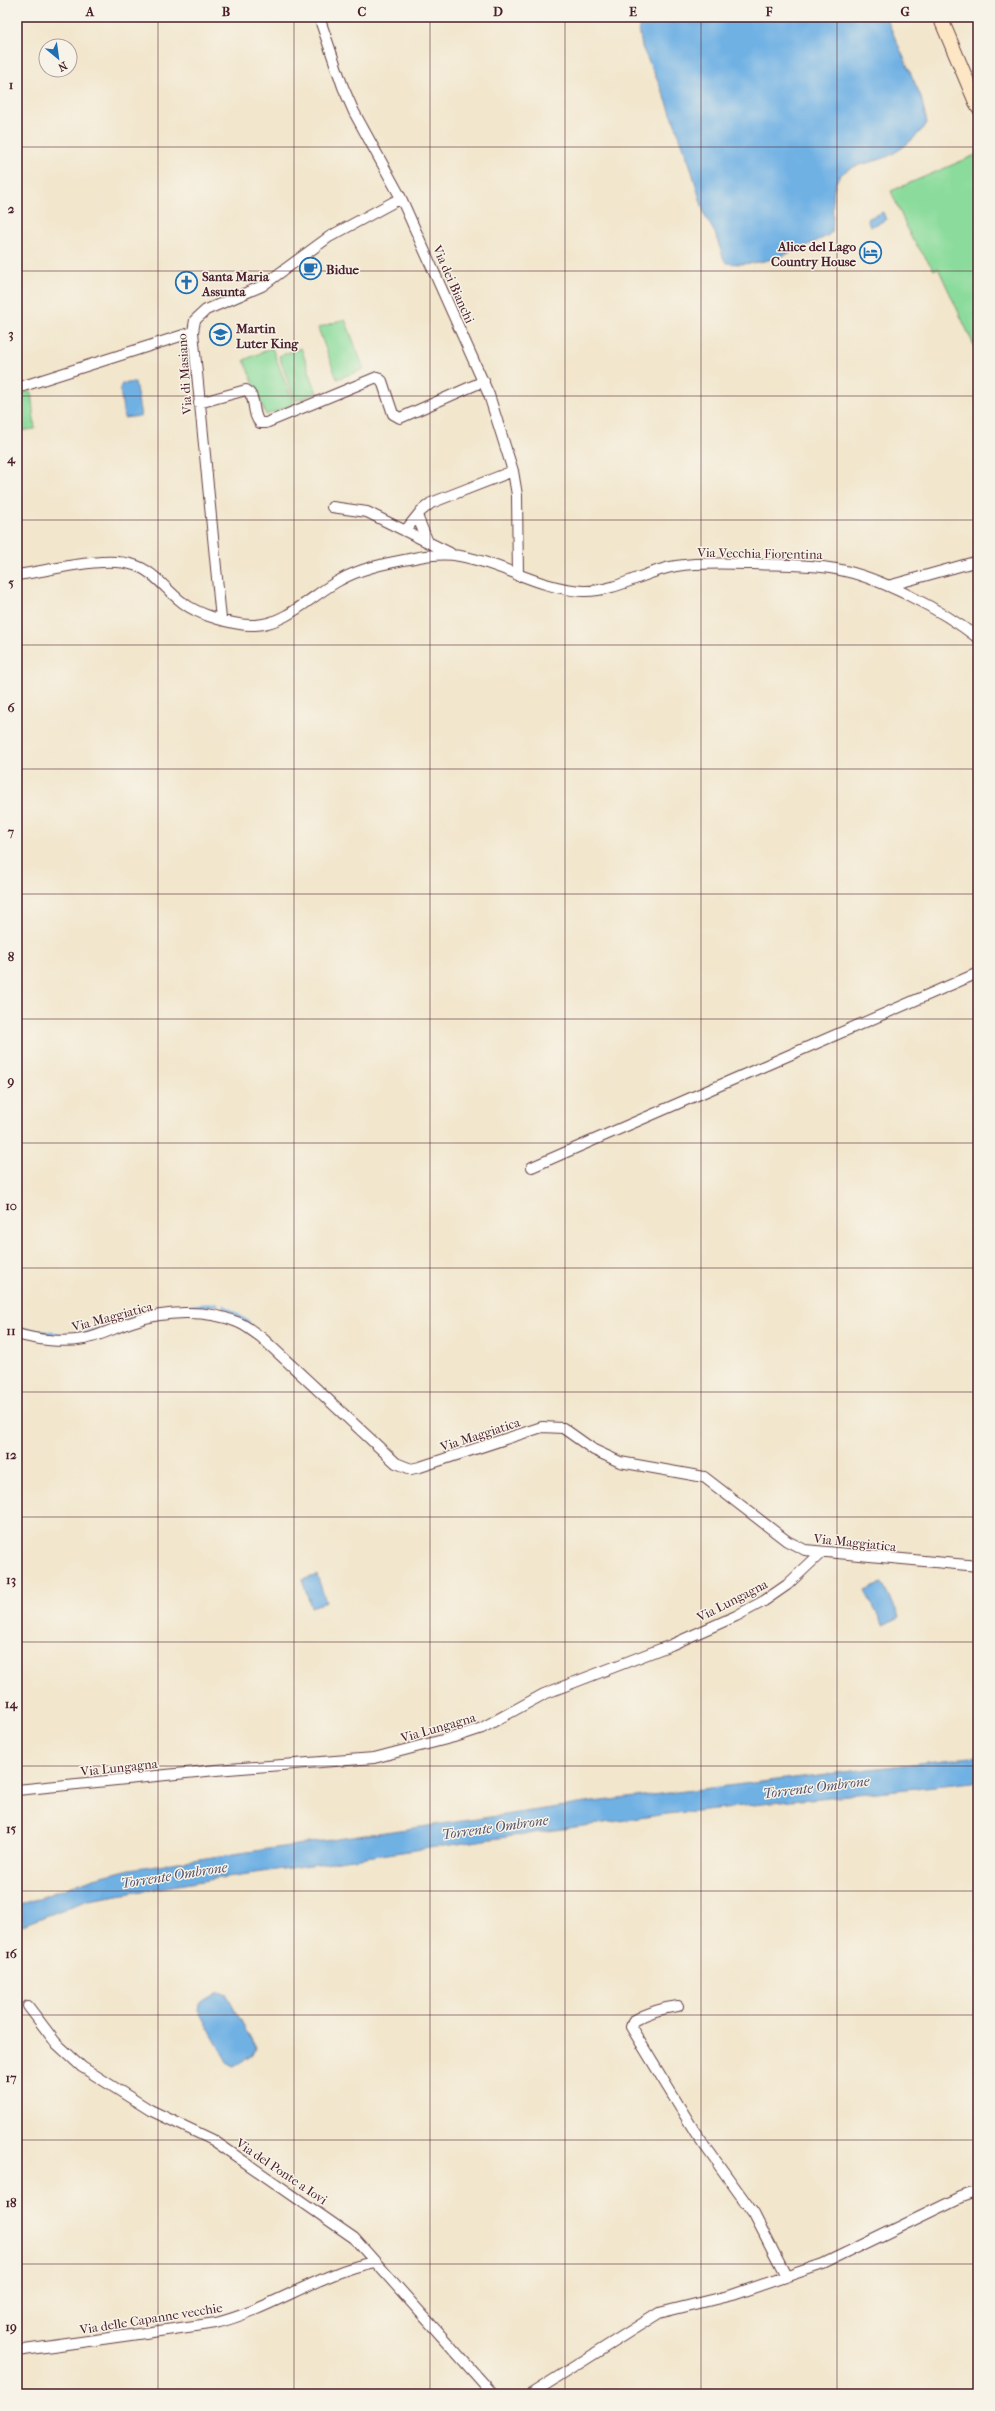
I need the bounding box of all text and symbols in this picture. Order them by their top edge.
text: A [85,4,95,19]
text: B [222,4,231,19]
text: C [358,4,367,19]
text: D [493,4,503,19]
text: E [629,4,637,19]
text: F [765,4,773,19]
text: G [900,4,910,19]
north arrow [38,38,78,78]
text: N [55,59,69,74]
text: 1 [9,77,14,92]
text: 2 [8,201,15,216]
place label: Alice del Lago Country House [771,239,857,270]
hotel icon: Alice del Lago Country House [858,240,884,266]
street label: Via dei Bianchi [429,242,478,326]
cafe icon: Bidue [297,256,323,282]
place label: Bidue [326,262,360,277]
place label: Santa Maria Assunta [201,269,270,299]
church icon: Santa Maria Assunta [174,270,200,296]
place label: Martin Luter King [235,321,299,352]
school or university icon: Martin Luter King [207,322,233,348]
text: 3 [8,326,14,342]
street label: Via di Masiano [174,332,195,416]
text: 4 [6,451,16,467]
street label: Via Vecchia Fiorentina [696,545,824,562]
text: 5 [8,575,14,590]
text: 6 [7,700,15,715]
text: 7 [7,824,15,839]
text: 8 [8,949,15,964]
text: 9 [7,1073,15,1089]
text: 10 [5,1198,17,1213]
street label: Via Maggiatica [69,1298,155,1335]
text: 11 [6,1323,16,1338]
street label: Via Maggiatica [437,1414,523,1455]
text: 12 [5,1447,17,1462]
street label: Via Maggiatica [812,1531,898,1554]
text: 13 [6,1572,16,1588]
street label: Via Lungagna [693,1576,771,1625]
text: 14 [5,1696,18,1712]
street label: Via Lungagna [398,1709,478,1746]
street label: Via Lungagna [79,1756,159,1779]
water label: Torrente Ombrone [762,1772,871,1802]
water label: Torrente Ombrone [441,1812,550,1843]
text: 15 [6,1821,16,1836]
water label: Torrente Ombrone [120,1859,229,1892]
text: 16 [5,1946,18,1961]
text: 17 [6,2070,17,2085]
street label: Via del Ponte a Iovi [232,2135,330,2208]
text: 18 [5,2195,17,2210]
street label: Via delle Capanne vecchie [78,2300,224,2337]
text: 19 [5,2319,17,2335]

